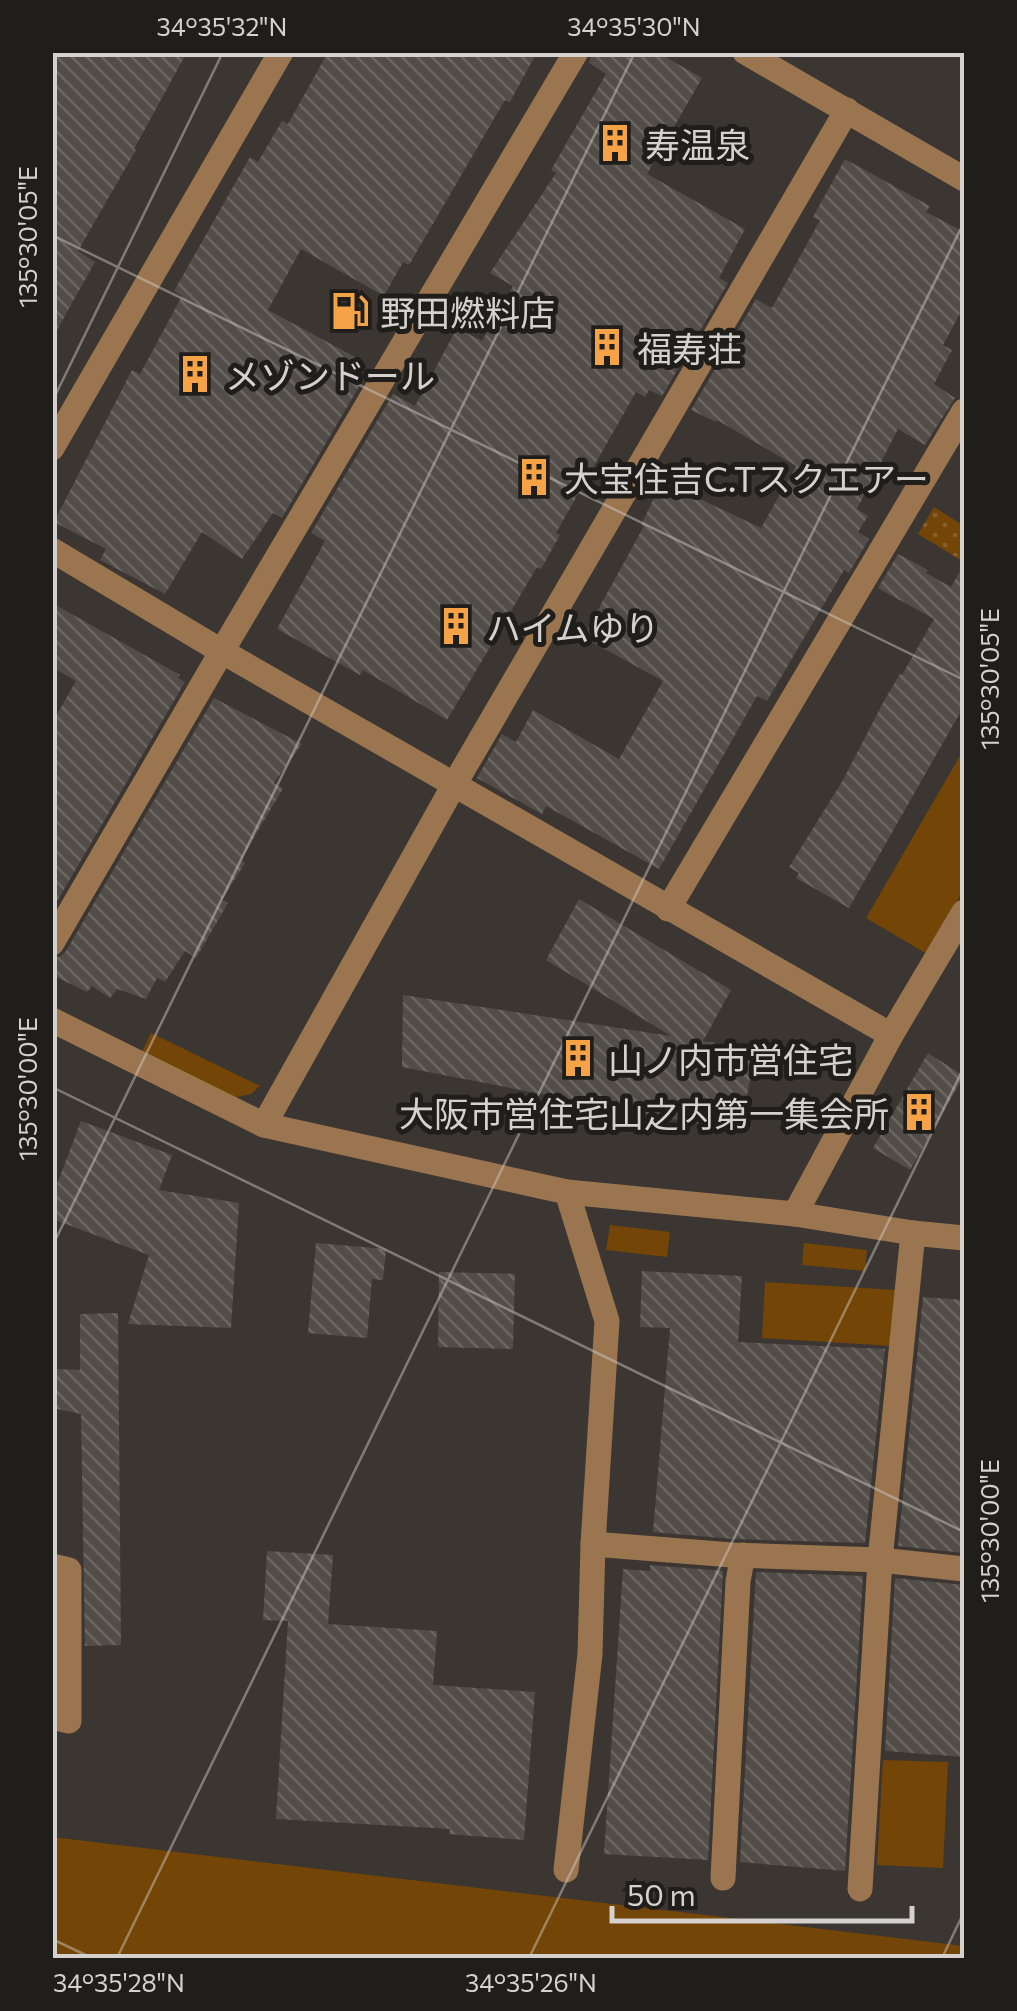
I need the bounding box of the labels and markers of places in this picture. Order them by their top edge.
building icon: 寿温泉 [594,122,636,164]
place label: 寿温泉 [645,122,750,165]
fuel station icon: 野田燃料店 [329,290,371,332]
place label: 野田燃料店 [380,290,555,333]
building icon: 福寿荘 [586,326,628,368]
place label: 福寿荘 [637,326,742,369]
building icon: メゾンドール [174,353,216,395]
place label: メゾンドール [225,353,435,396]
building icon: 大宝住吉C.Tスクエアー [513,456,555,498]
place label: 大宝住吉C.Tスクエアー [564,456,929,499]
building icon: ハイムゆり [435,605,477,647]
place label: ハイムゆり [486,605,660,648]
building icon: 山ノ内市営住宅 [557,1037,599,1079]
place label: 山ノ内市営住宅 [608,1037,853,1080]
place label: 大阪市営住宅山之内第一集会所 [399,1091,889,1134]
building icon: 大阪市営住宅山之内第一集会所 [898,1091,940,1133]

